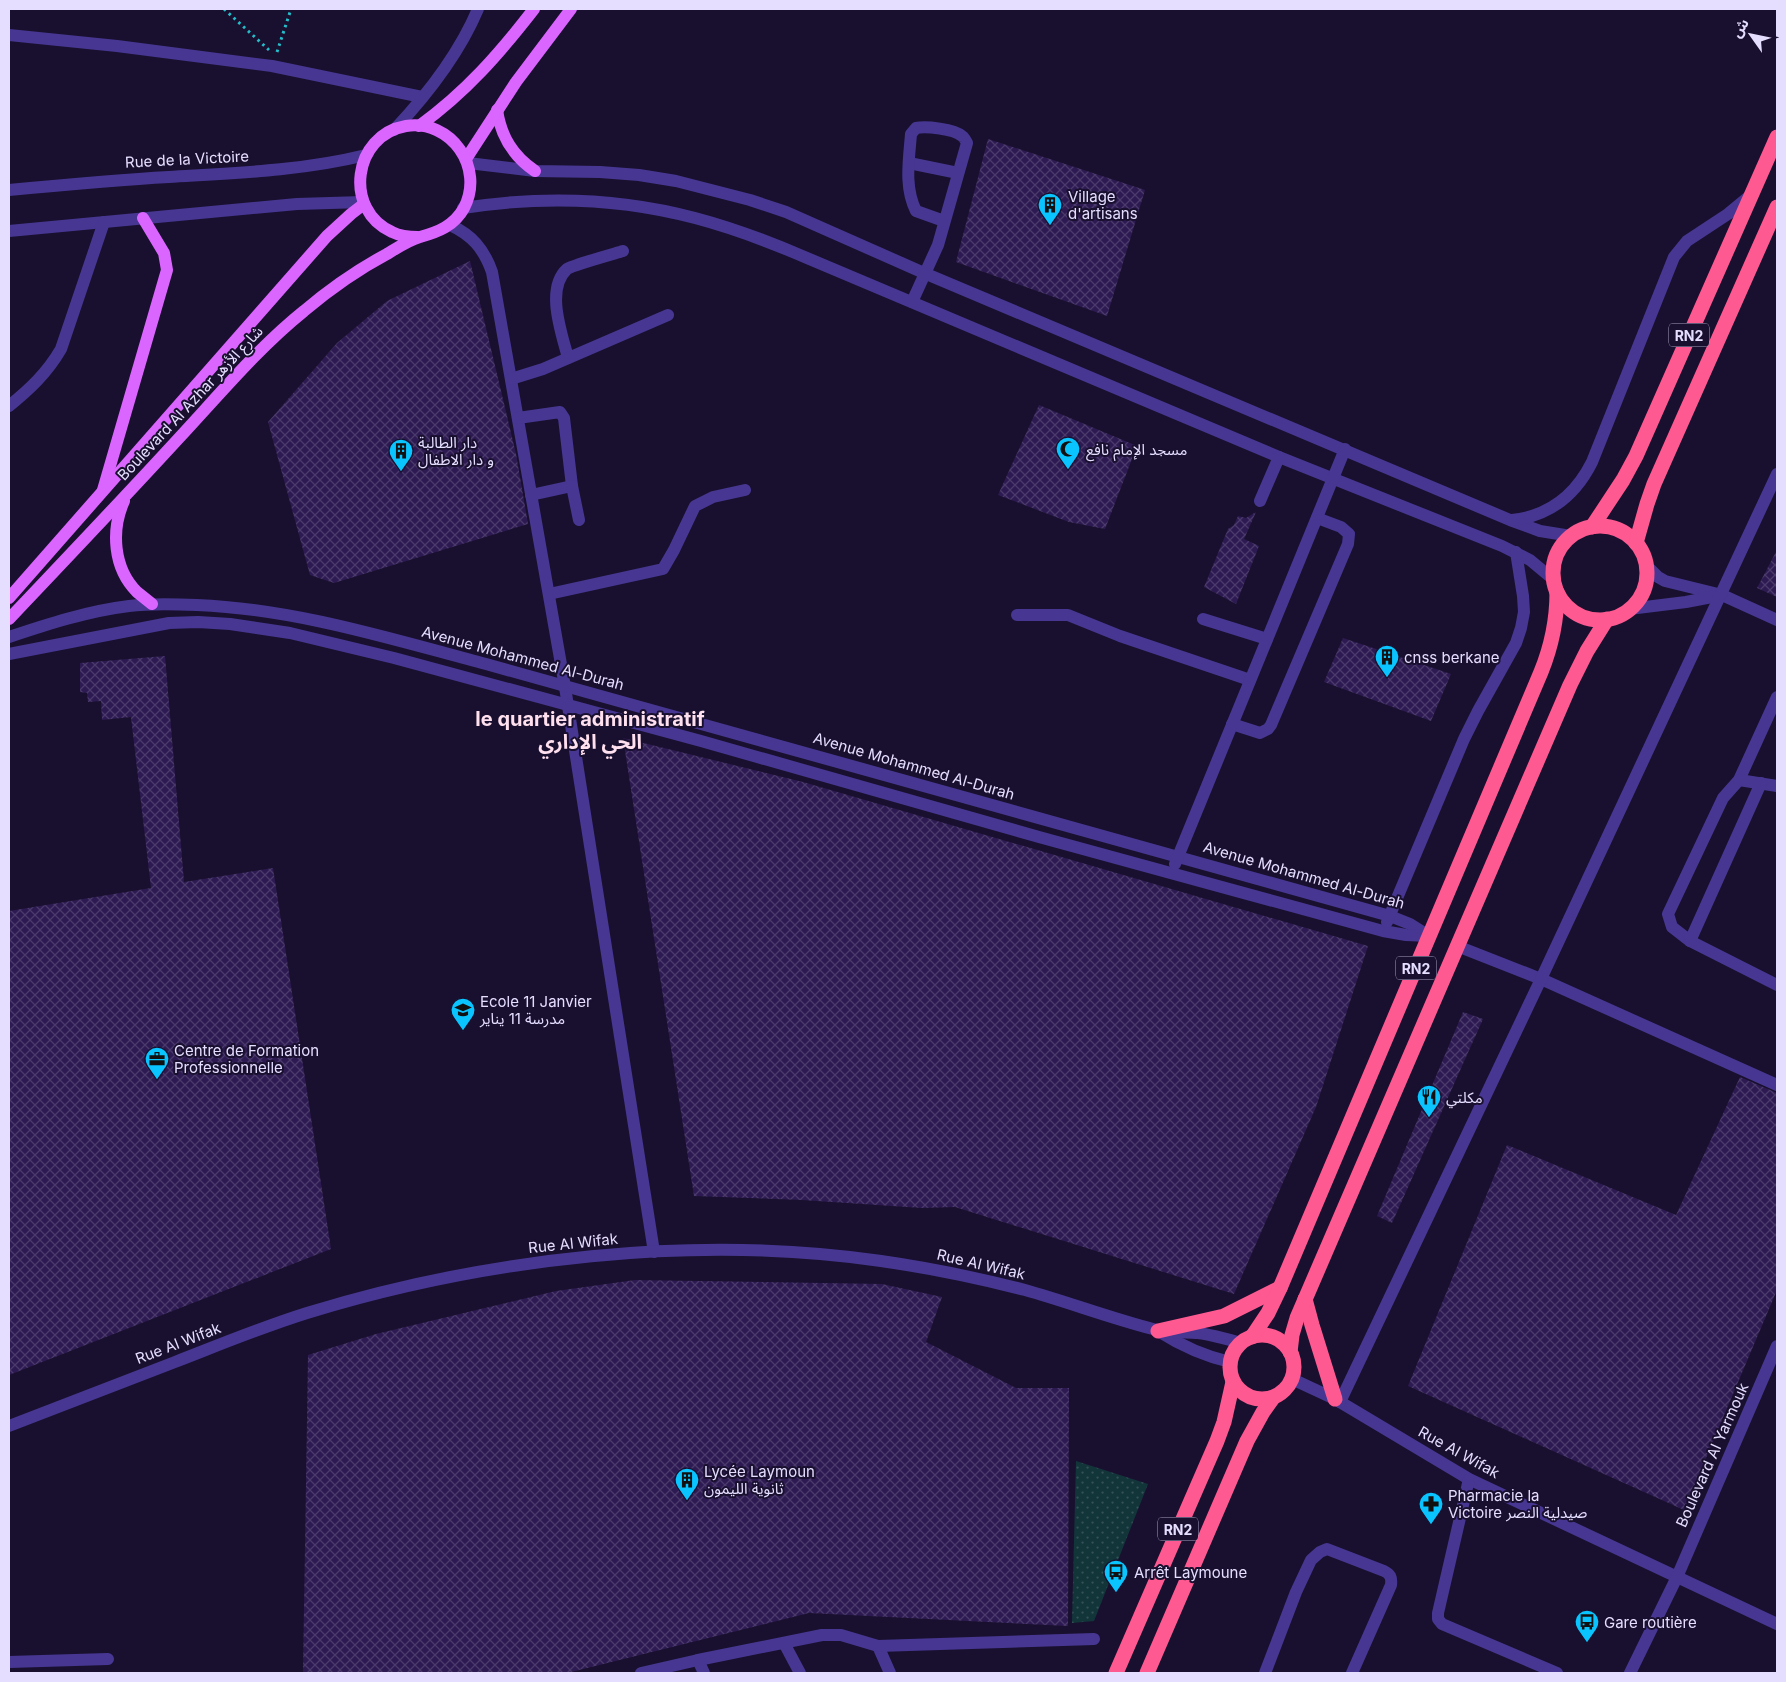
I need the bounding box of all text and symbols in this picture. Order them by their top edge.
north arrow [1726,10,1776,60]
text: ش [1727,15,1752,40]
street label: Rue de la Victoire [125,146,249,172]
place label: Village d'artisans [1068,187,1138,223]
building icon: Village d'artisans [1037,192,1063,226]
street label: Boulevard Al Azhar شارع الأزهر [113,322,269,486]
road number: RN2 [1669,324,1709,346]
place label: دار الطالبة و دار الاطفال [418,433,494,469]
mosque icon: مسجد الإمام نافع [1055,436,1081,470]
building icon: دار الطالبة و دار الاطفال [388,438,414,472]
place label: مسجد الإمام نافع [1086,440,1187,462]
street label: Avenue Mohammed Al-Durah [420,622,626,694]
building icon: cnss berkane [1374,644,1400,678]
place label: cnss berkane [1404,648,1500,667]
district label: le quartier administratif الحي الإداري [475,707,705,759]
street label: Avenue Mohammed Al-Durah [811,728,1017,804]
street label: Avenue Mohammed Al-Durah [1201,837,1407,913]
road number: RN2 [1396,956,1436,980]
place label: Ecole 11 Janvier مدرسة 11 يناير [479,992,592,1028]
school or university icon: Ecole 11 Janvier مدرسة 11 يناير [450,997,476,1031]
place label: Centre de Formation Professionnelle [174,1041,319,1077]
office icon: Centre de Formation Professionnelle [144,1046,170,1080]
restaurant icon: مكلتي [1416,1084,1442,1118]
place label: مكلتي [1446,1088,1483,1109]
street label: Rue Al Wifak [527,1229,620,1257]
street label: Rue Al Wifak [935,1245,1028,1284]
street label: Rue Al Wifak [133,1318,224,1368]
street label: Boulevard Al Yarmouk [1672,1379,1753,1530]
street label: Rue Al Wifak [1415,1422,1504,1483]
place label: Lycée Laymoun ثانوية الليمون [704,1462,815,1498]
building icon: Lycée Laymoun ثانوية الليمون [674,1467,700,1501]
place label: Pharmacie la Victoire صيدلية النصر [1448,1486,1587,1522]
pharmacy icon: Pharmacie la Victoire صيدلية النصر [1418,1491,1444,1525]
road number: RN2 [1158,1518,1198,1540]
bus stop icon: Arrêt Laymoune [1103,1559,1129,1593]
place label: Arrêt Laymoune [1134,1563,1247,1582]
bus stop icon: Gare routière [1574,1609,1600,1643]
place label: Gare routière [1604,1613,1697,1632]

